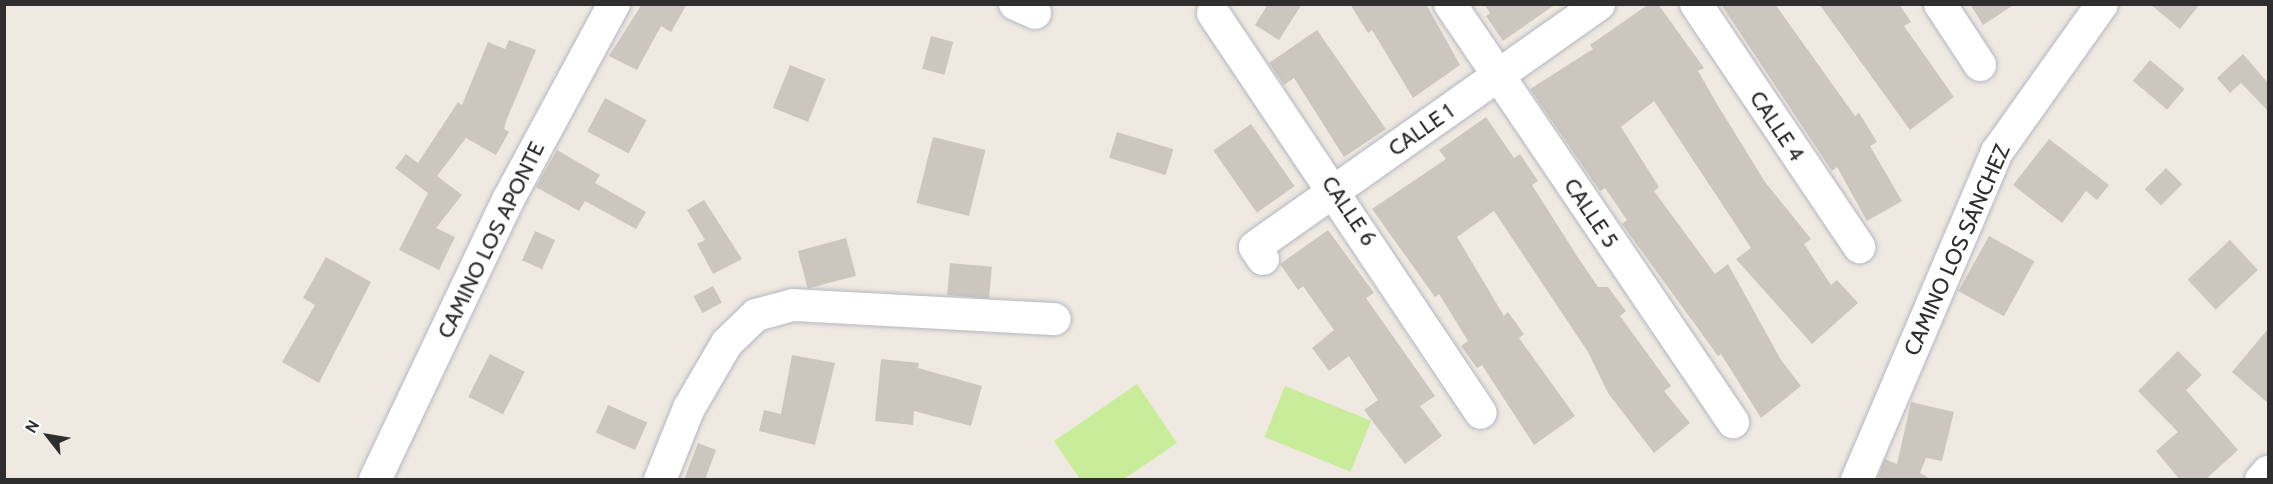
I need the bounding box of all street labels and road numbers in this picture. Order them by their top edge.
street label: CALLE 4 [1744,86,1810,166]
street label: CALLE 1 [1383,98,1459,162]
street label: CAMINO LOS APONTE [432,137,550,343]
street label: CAMINO LOS SÁNCHEZ [1899,140,2015,360]
street label: CALLE 6 [1316,171,1382,251]
street label: CALLE 5 [1558,173,1624,253]

